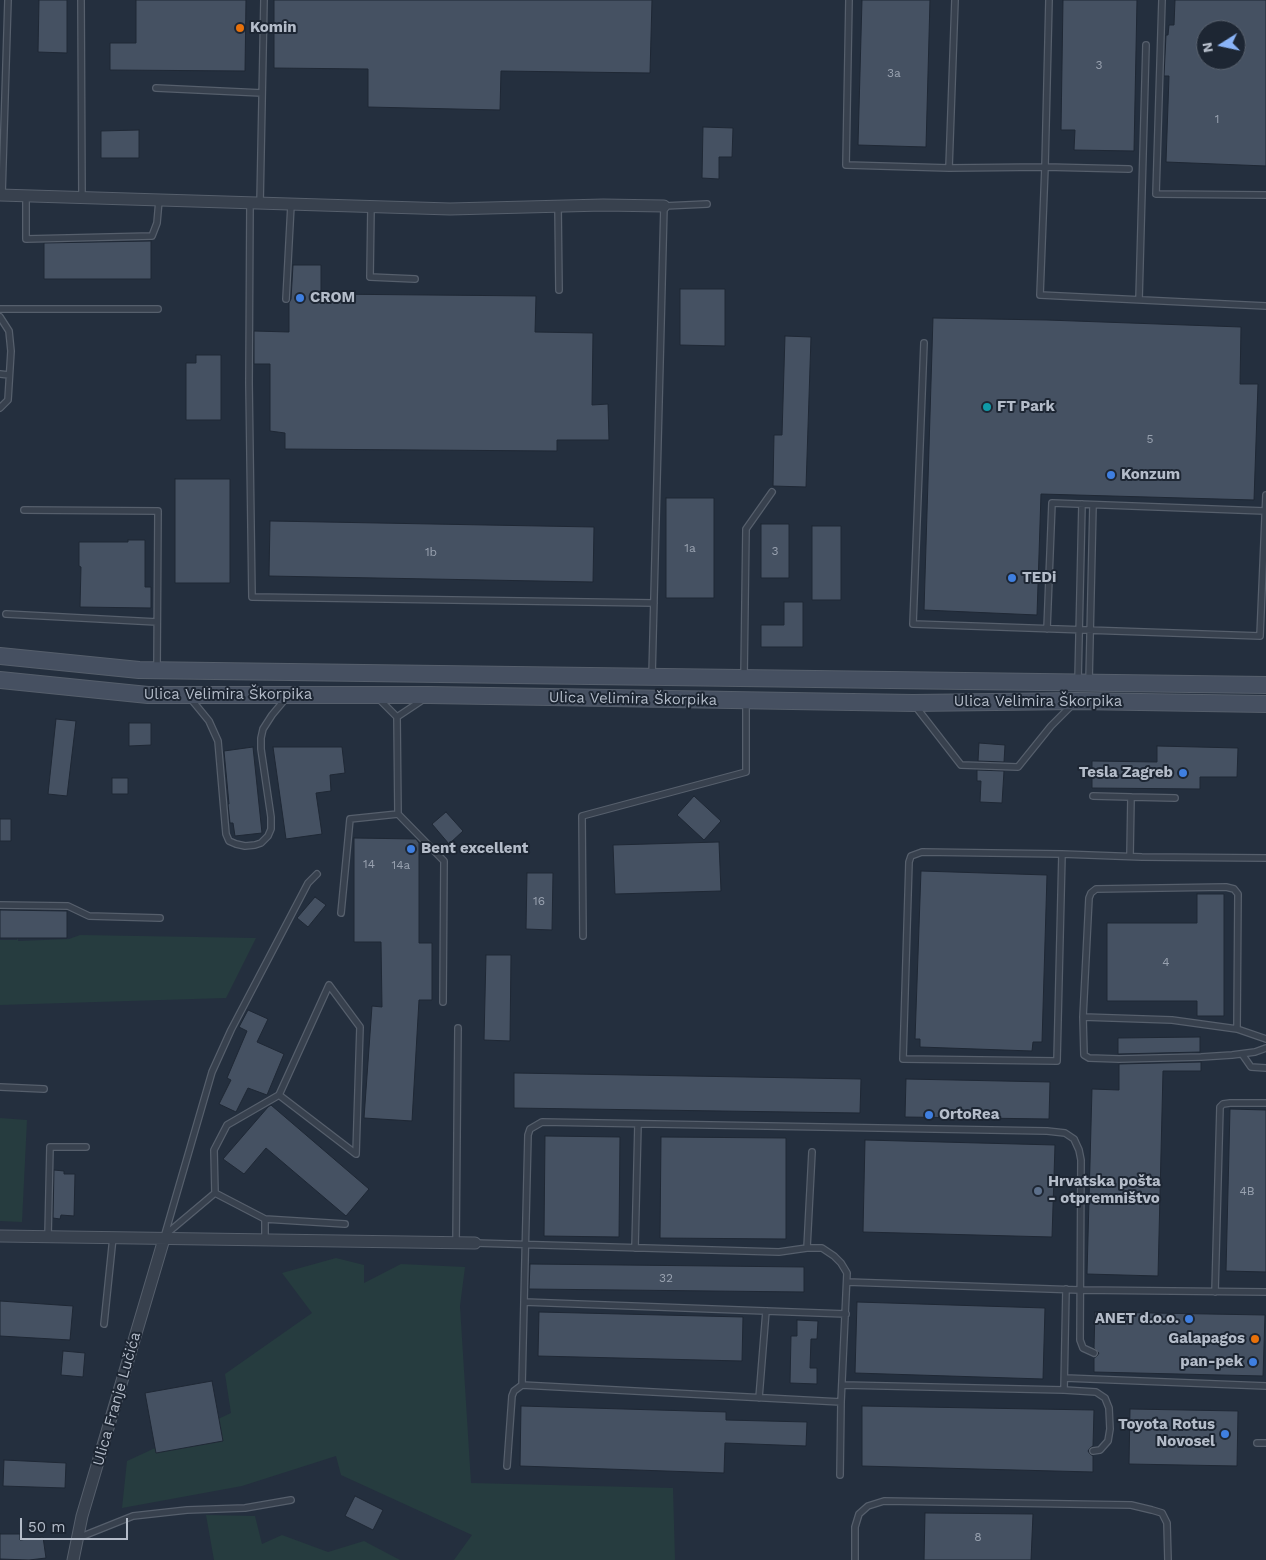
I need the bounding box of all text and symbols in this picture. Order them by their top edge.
place label: Komin [250,19,297,37]
north arrow [1196,20,1246,70]
marker: Komin [234,22,246,34]
text: N [1198,41,1216,54]
house number: 3 [1096,58,1102,72]
house number: 3a [887,66,901,80]
house number: 1 [1215,112,1219,126]
place label: CROM [310,289,355,307]
marker: CROM [294,292,306,304]
place label: FT Park [997,398,1055,416]
marker: FT Park [981,401,993,413]
house number: 5 [1147,432,1153,446]
place label: Konzum [1121,466,1180,484]
marker: Konzum [1105,469,1117,481]
house number: 1a [684,541,696,555]
house number: 3 [772,544,778,558]
house number: 1b [425,545,437,559]
place label: TEDi [1022,569,1056,587]
marker: TEDi [1006,572,1018,584]
street label: Ulica Velimira Škorpika [144,686,312,704]
street label: Ulica Velimira Škorpika [549,689,717,709]
street label: Ulica Velimira Škorpika [954,693,1122,711]
place label: Tesla Zagreb [1079,764,1173,782]
marker: Tesla Zagreb [1177,767,1189,779]
place label: Bent excellent [421,840,528,858]
marker: Bent excellent [405,843,417,855]
house number: 14 [363,857,375,871]
house number: 14a [392,858,410,872]
house number: 16 [533,894,545,908]
house number: 4 [1162,955,1170,969]
place label: OrtoRea [939,1106,999,1124]
marker: OrtoRea [923,1109,935,1121]
place label: Hrvatska pošta - otpremništvo [1048,1173,1161,1208]
house number: 4B [1239,1184,1255,1198]
marker: Hrvatska pošta - otpremništvo [1032,1185,1044,1197]
house number: 32 [659,1271,673,1285]
place label: ANET d.o.o. [1095,1310,1179,1328]
marker: ANET d.o.o. [1183,1313,1195,1325]
street label: Ulica Franje Lučića [89,1330,145,1468]
place label: Galapagos [1168,1330,1245,1348]
marker: Galapagos [1249,1333,1261,1345]
place label: pan-pek [1180,1353,1243,1371]
marker: pan-pek [1247,1356,1259,1368]
place label: Toyota Rotus Novosel [1118,1416,1215,1451]
marker: Toyota Rotus Novosel [1219,1428,1231,1440]
scale bar [22,1508,130,1540]
text: 50 m [28,1518,65,1536]
house number: 8 [974,1530,982,1544]

